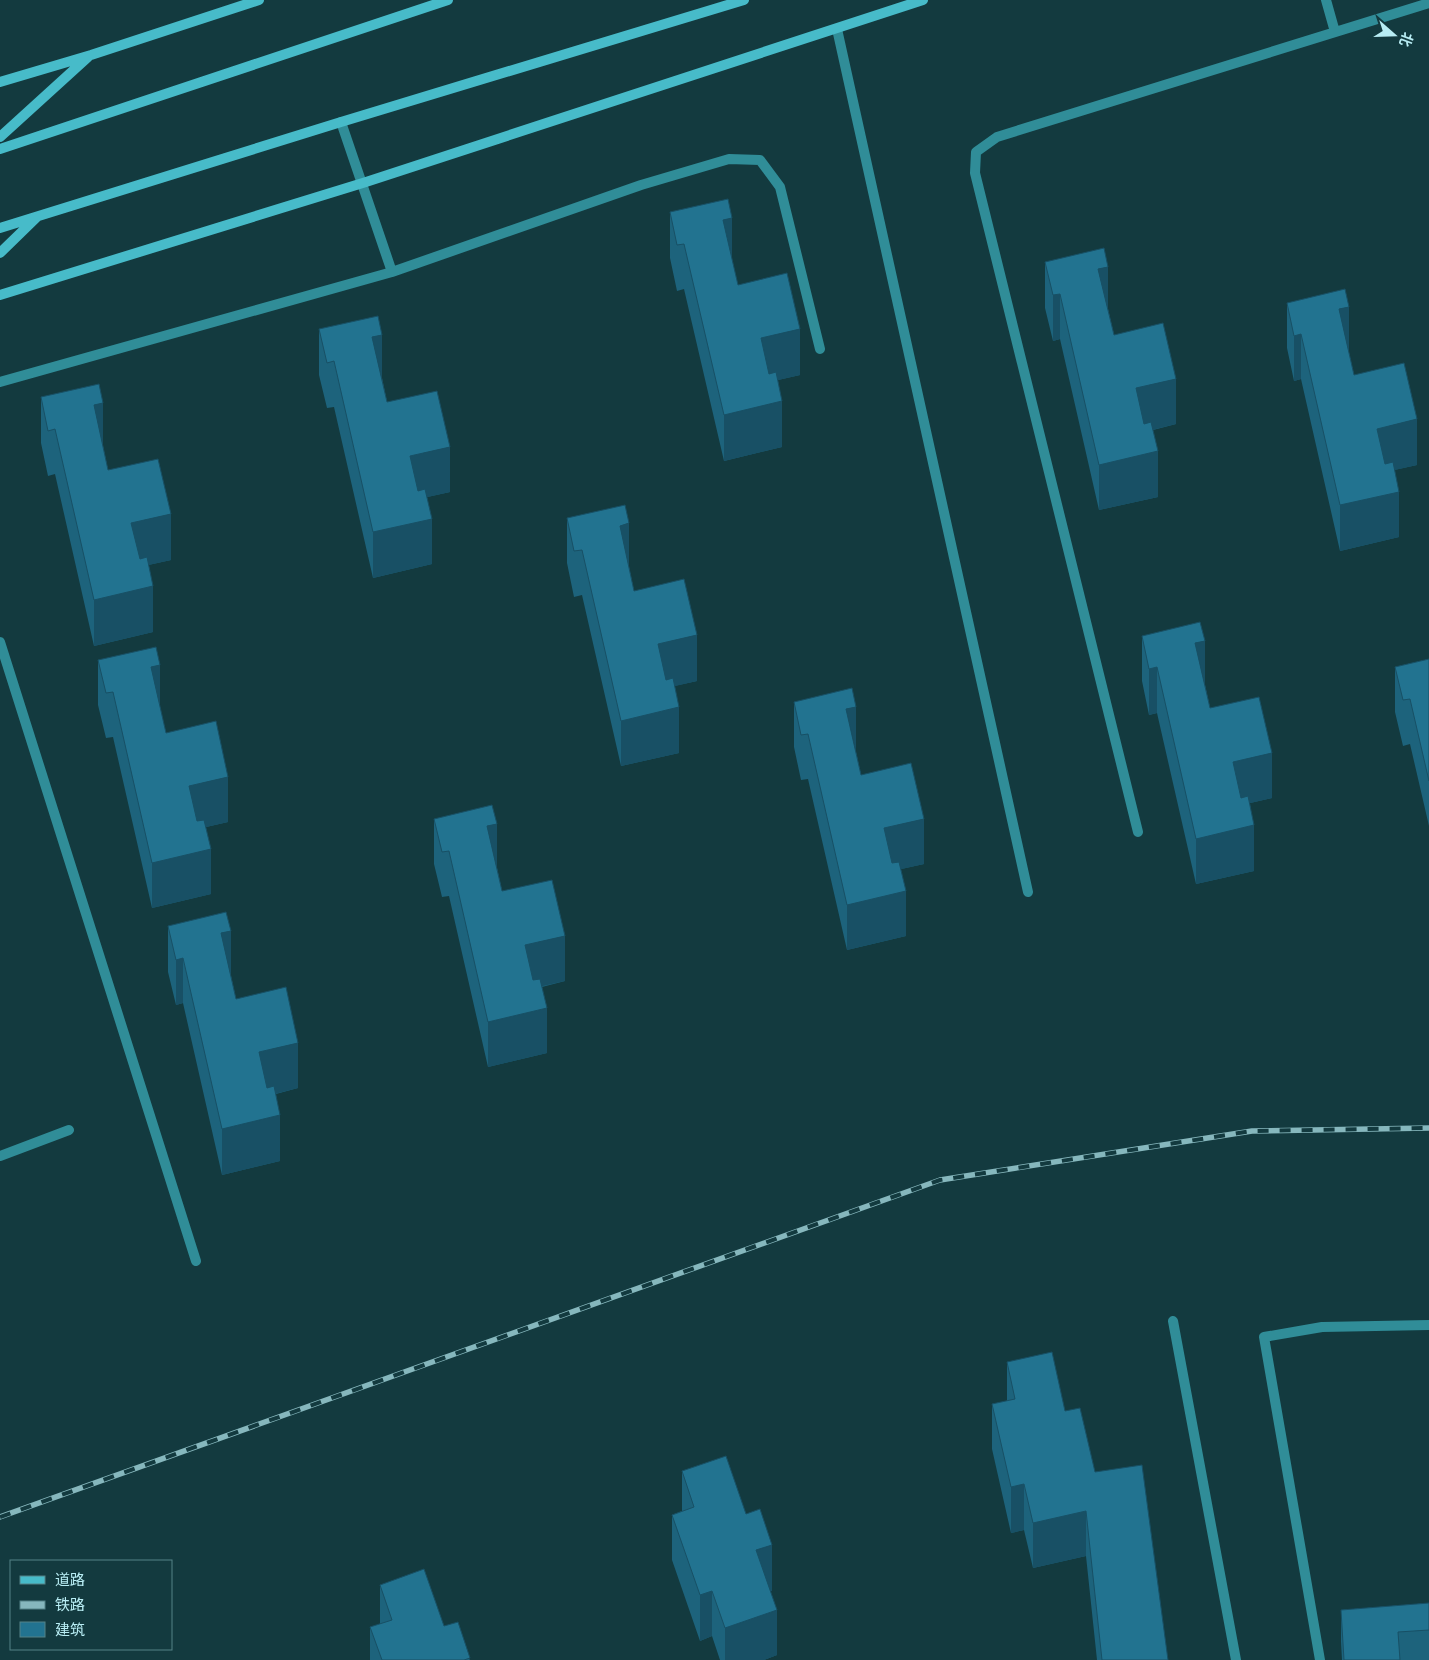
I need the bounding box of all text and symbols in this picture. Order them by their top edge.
north arrow [1369,10,1419,60]
text: 北 [1395,30,1418,49]
legend [10,1560,172,1650]
text: 道路 [55,1569,85,1590]
text: 铁路 [55,1594,85,1615]
text: 建筑 [55,1619,85,1640]

